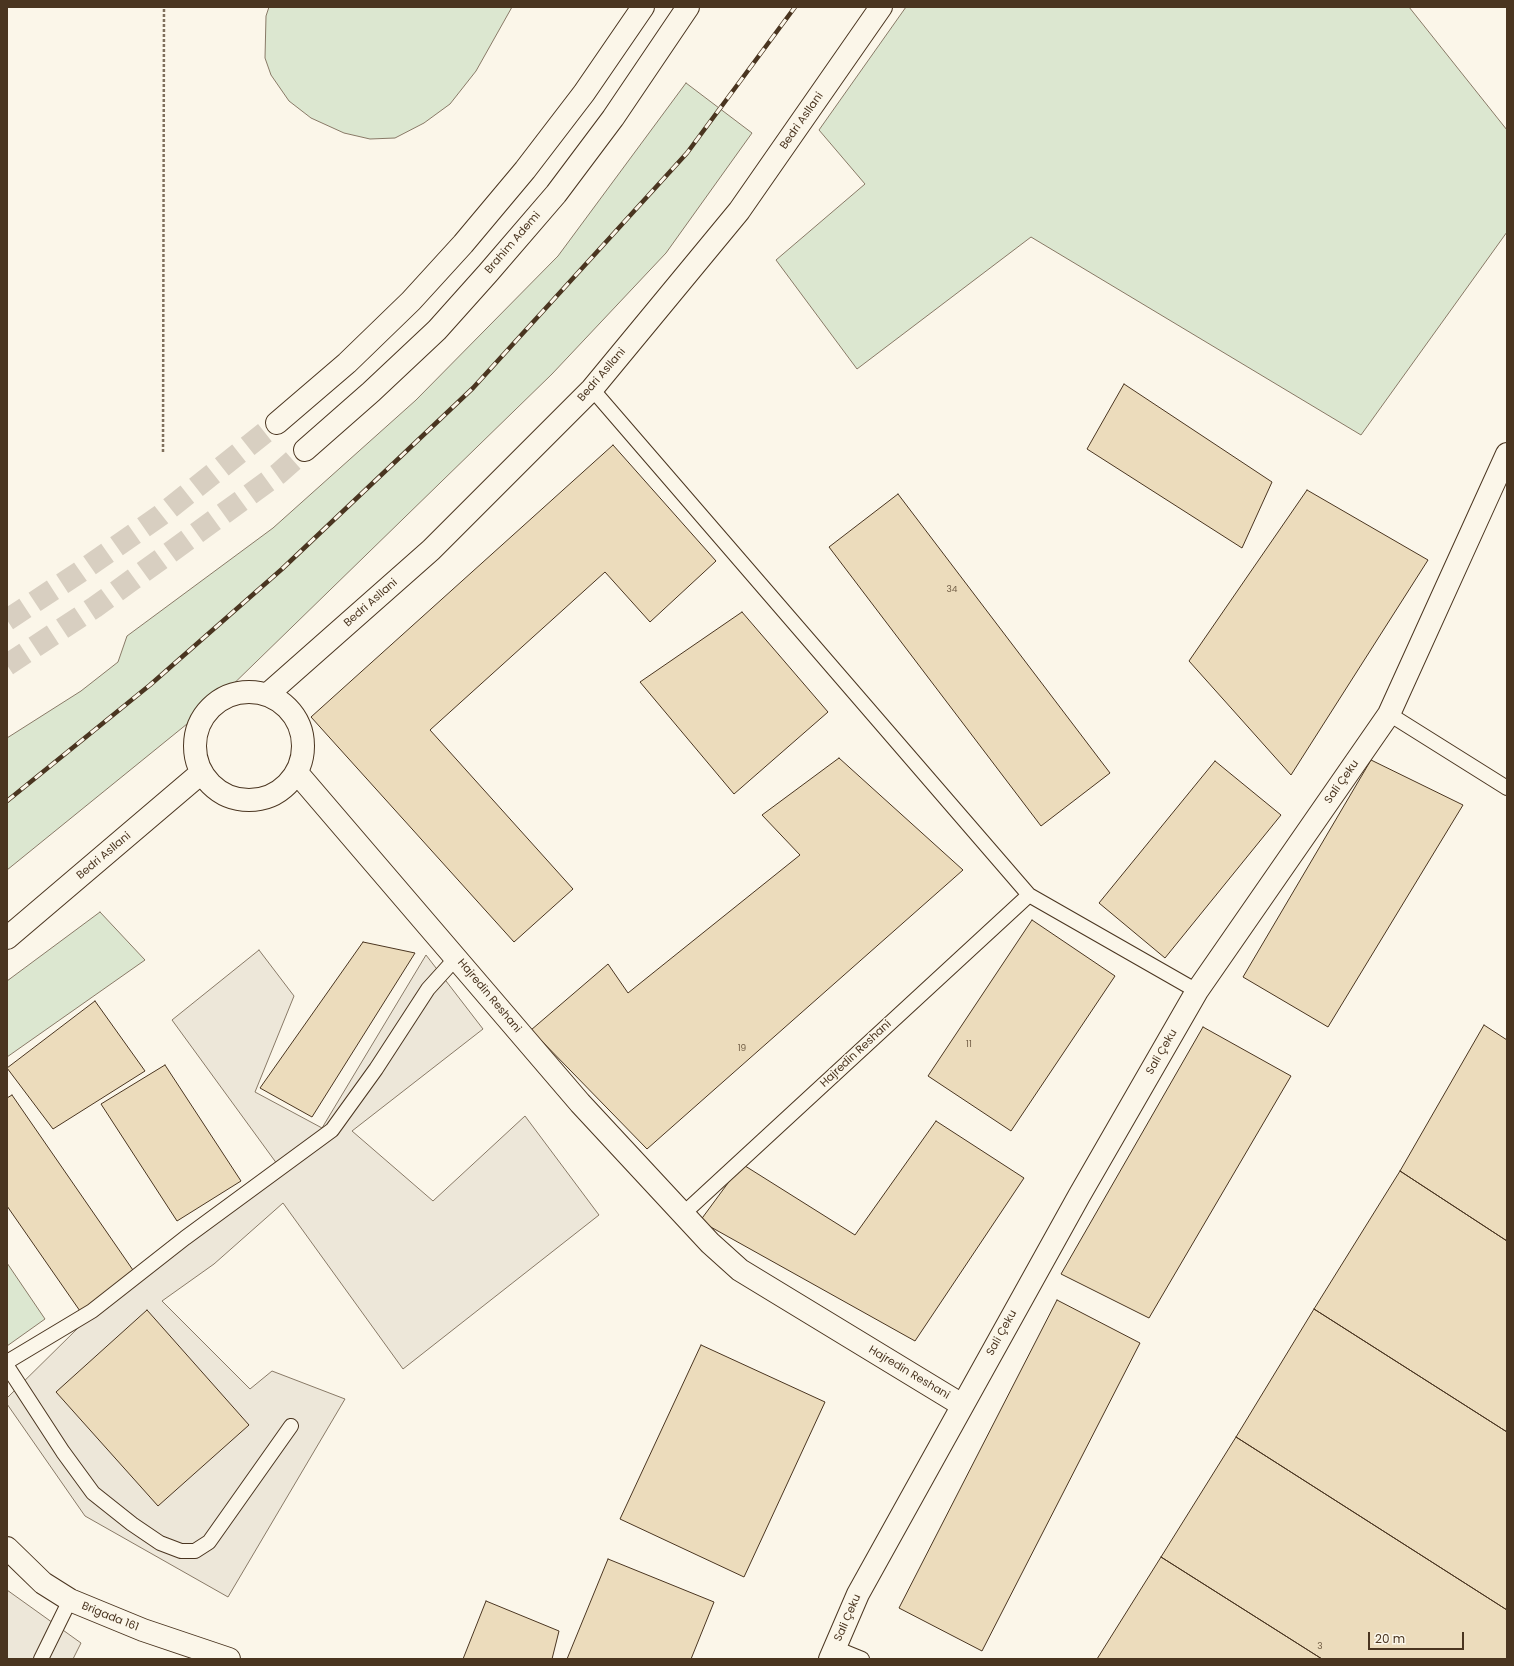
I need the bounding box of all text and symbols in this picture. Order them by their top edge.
street label: Bedri Asllani [778,90,826,152]
street label: Brahim Ademi [482,209,544,277]
street label: Bedri Asllani [575,346,629,404]
street label: Bedri Asllani [342,576,400,630]
house number: 34 [947,585,957,595]
street label: Sali Çeku [1322,758,1362,806]
street label: Bedri Asllani [74,830,134,882]
street label: Hajredin Reshani [454,956,524,1036]
street label: Hajredin Reshani [818,1018,894,1090]
street label: Sali Çeku [1144,1027,1180,1077]
house number: 11 [966,1040,972,1050]
house number: 19 [738,1044,746,1054]
street label: Sali Çeku [984,1308,1020,1358]
street label: Hajredin Reshani [866,1344,952,1402]
street label: Sali Çeku [832,1592,864,1644]
street label: Brigada 161 [80,1600,140,1634]
scale bar [1370,1624,1466,1650]
text: 20 m [1375,1630,1405,1647]
house number: 3 [1317,1642,1323,1652]

